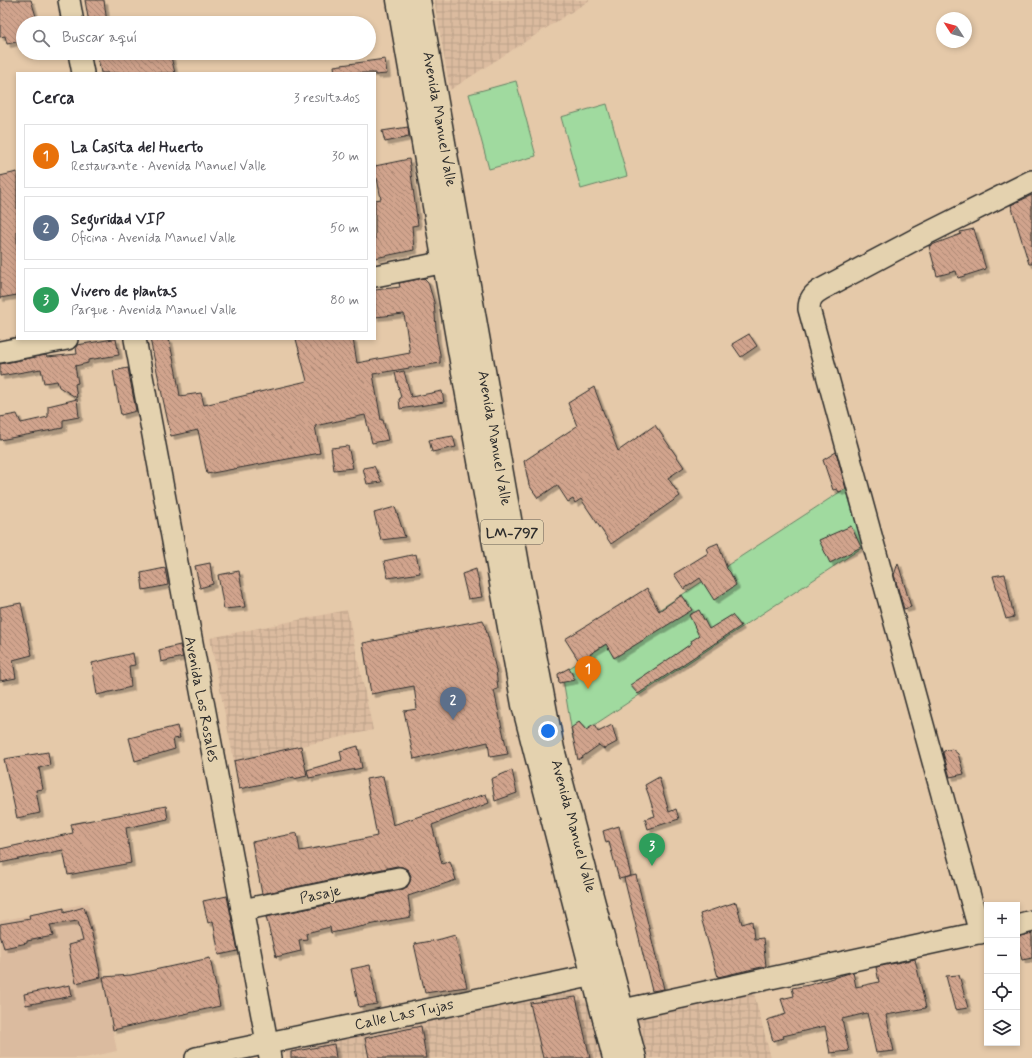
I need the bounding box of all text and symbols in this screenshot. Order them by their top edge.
north arrow [936,12,972,48]
search box [16,16,376,60]
icon: search [30,27,52,49]
text: Buscar aquí [62,28,137,48]
street label: Avenida Manuel Valle [417,50,461,188]
text: Cerca [32,87,75,109]
text: 3 resultados [294,90,360,107]
text: La Casita del Huerto [71,138,203,158]
text: 1 [43,148,49,165]
text: 30 m [332,148,359,165]
text: Restaurante · Avenida Manuel Valle [71,158,266,175]
text: Seguridad VIP [71,210,165,230]
text: 2 [43,220,49,237]
text: 50 m [330,220,359,237]
text: Oficina · Avenida Manuel Valle [71,230,236,247]
text: Vivero de plantas [71,282,177,302]
text: 3 [43,292,49,309]
text: 80 m [330,292,359,309]
text: Parque · Avenida Manuel Valle [71,302,237,319]
street label: Avenida Manuel Valle [472,369,516,507]
road number: LM-797 [481,520,543,544]
street label: Avenida Los Rosales [179,635,223,764]
pin: 1 [575,656,601,689]
pin: 2 [440,687,466,720]
your location [538,721,558,741]
street label: Avenida Manuel Valle [546,758,600,895]
pin: 3 [639,833,665,866]
street label: Pasaje [298,881,343,909]
map controls [984,902,1020,1046]
button: + [984,902,1020,938]
button: − [984,938,1020,974]
button: locate [984,974,1020,1010]
street label: Calle Las Tujas [353,995,456,1035]
button: layers [984,1010,1020,1046]

